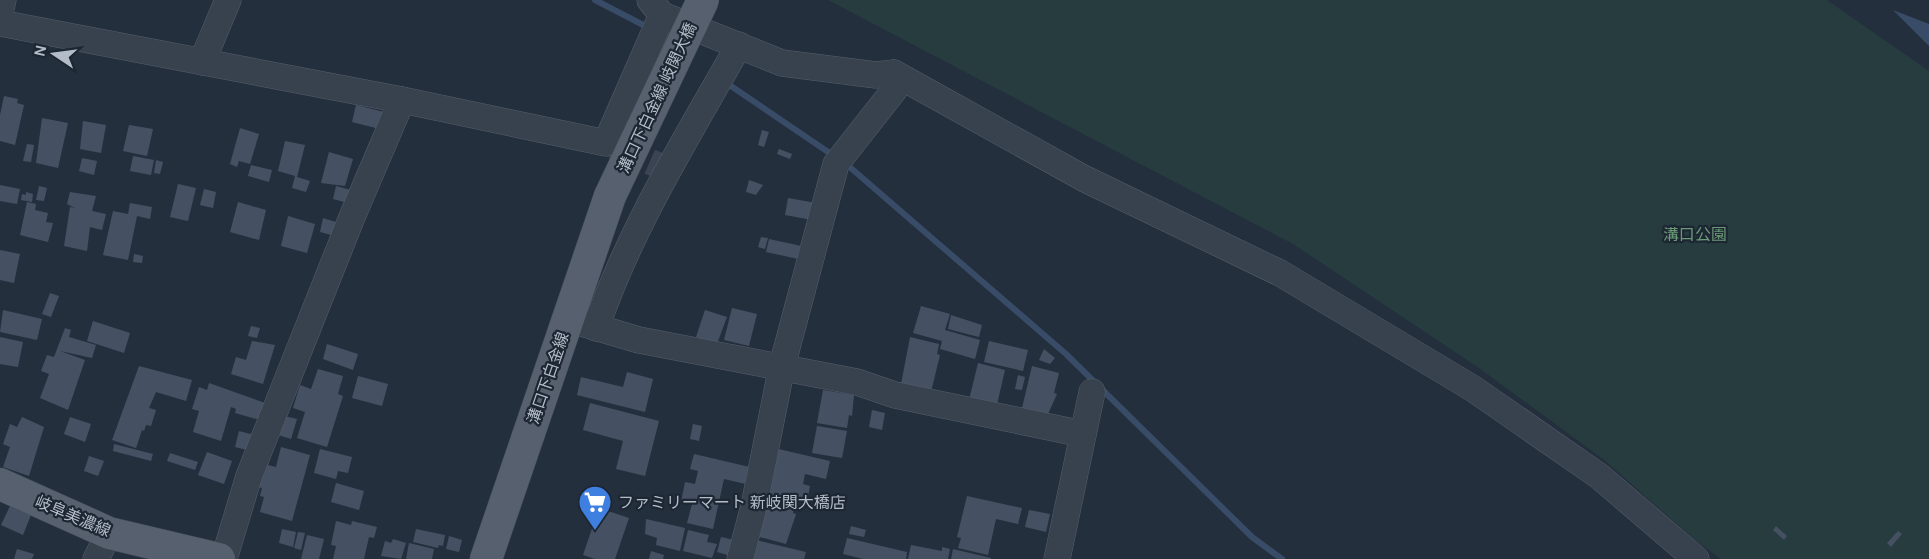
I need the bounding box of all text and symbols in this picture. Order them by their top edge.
street label: 溝口下白金線 岐関大橋 [614,20,700,176]
north arrow [24,24,84,84]
text: N [29,43,50,58]
park label: 溝口公園 [1663,225,1727,244]
street label: 溝口下白金線 [523,330,573,426]
supermarket icon: ファミリーマート 新岐関大橋店 [577,484,613,531]
street label: 岐阜美濃線 [32,492,114,540]
place label: ファミリーマート 新岐関大橋店 [618,493,846,512]

